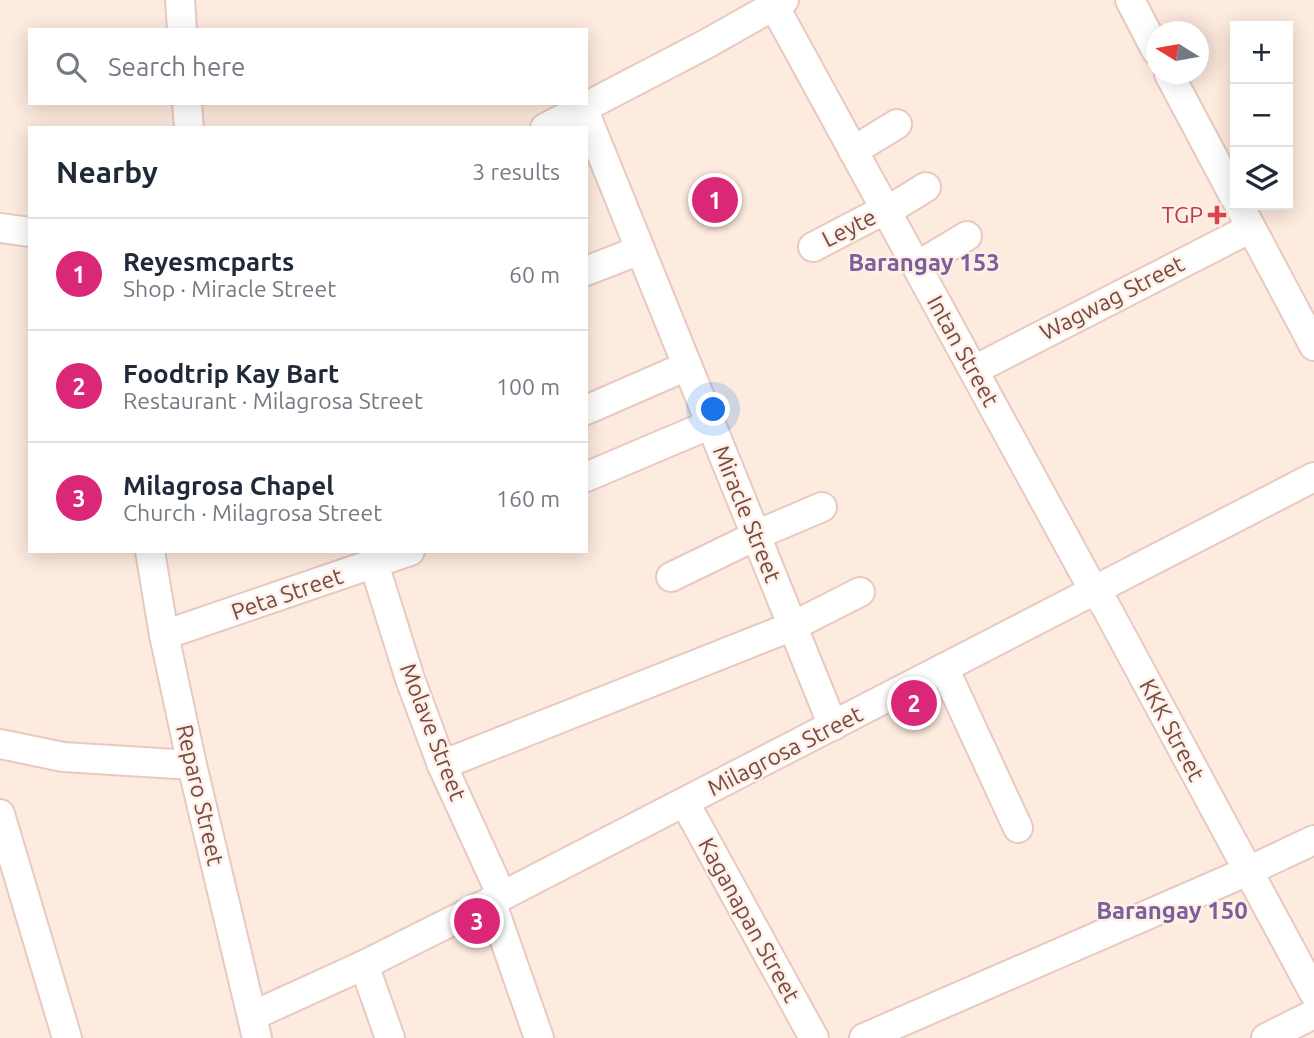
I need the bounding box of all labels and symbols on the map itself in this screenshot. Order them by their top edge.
north arrow [1146,21,1209,84]
pin: 1 [692,174,738,226]
place label: TGP [1162,202,1203,227]
street label: Leyte [818,203,880,252]
marker: TGP [1209,207,1225,223]
district label: Barangay 153 [848,249,1000,276]
street label: Wagwag Street [1036,251,1188,345]
street label: Intan Street [923,291,1004,410]
your location [696,392,730,426]
street label: Miracle Street [709,442,786,586]
street label: Peta Street [228,563,346,624]
street label: Molave Street [396,660,471,804]
street label: KKK Street [1135,675,1210,785]
pin: 2 [891,677,937,729]
street label: Milagrosa Street [703,701,866,800]
street label: Reparo Street [172,722,229,868]
street label: Kaganapan Street [694,833,805,1006]
pin: 3 [454,895,500,947]
district label: Barangay 150 [1096,897,1248,924]

